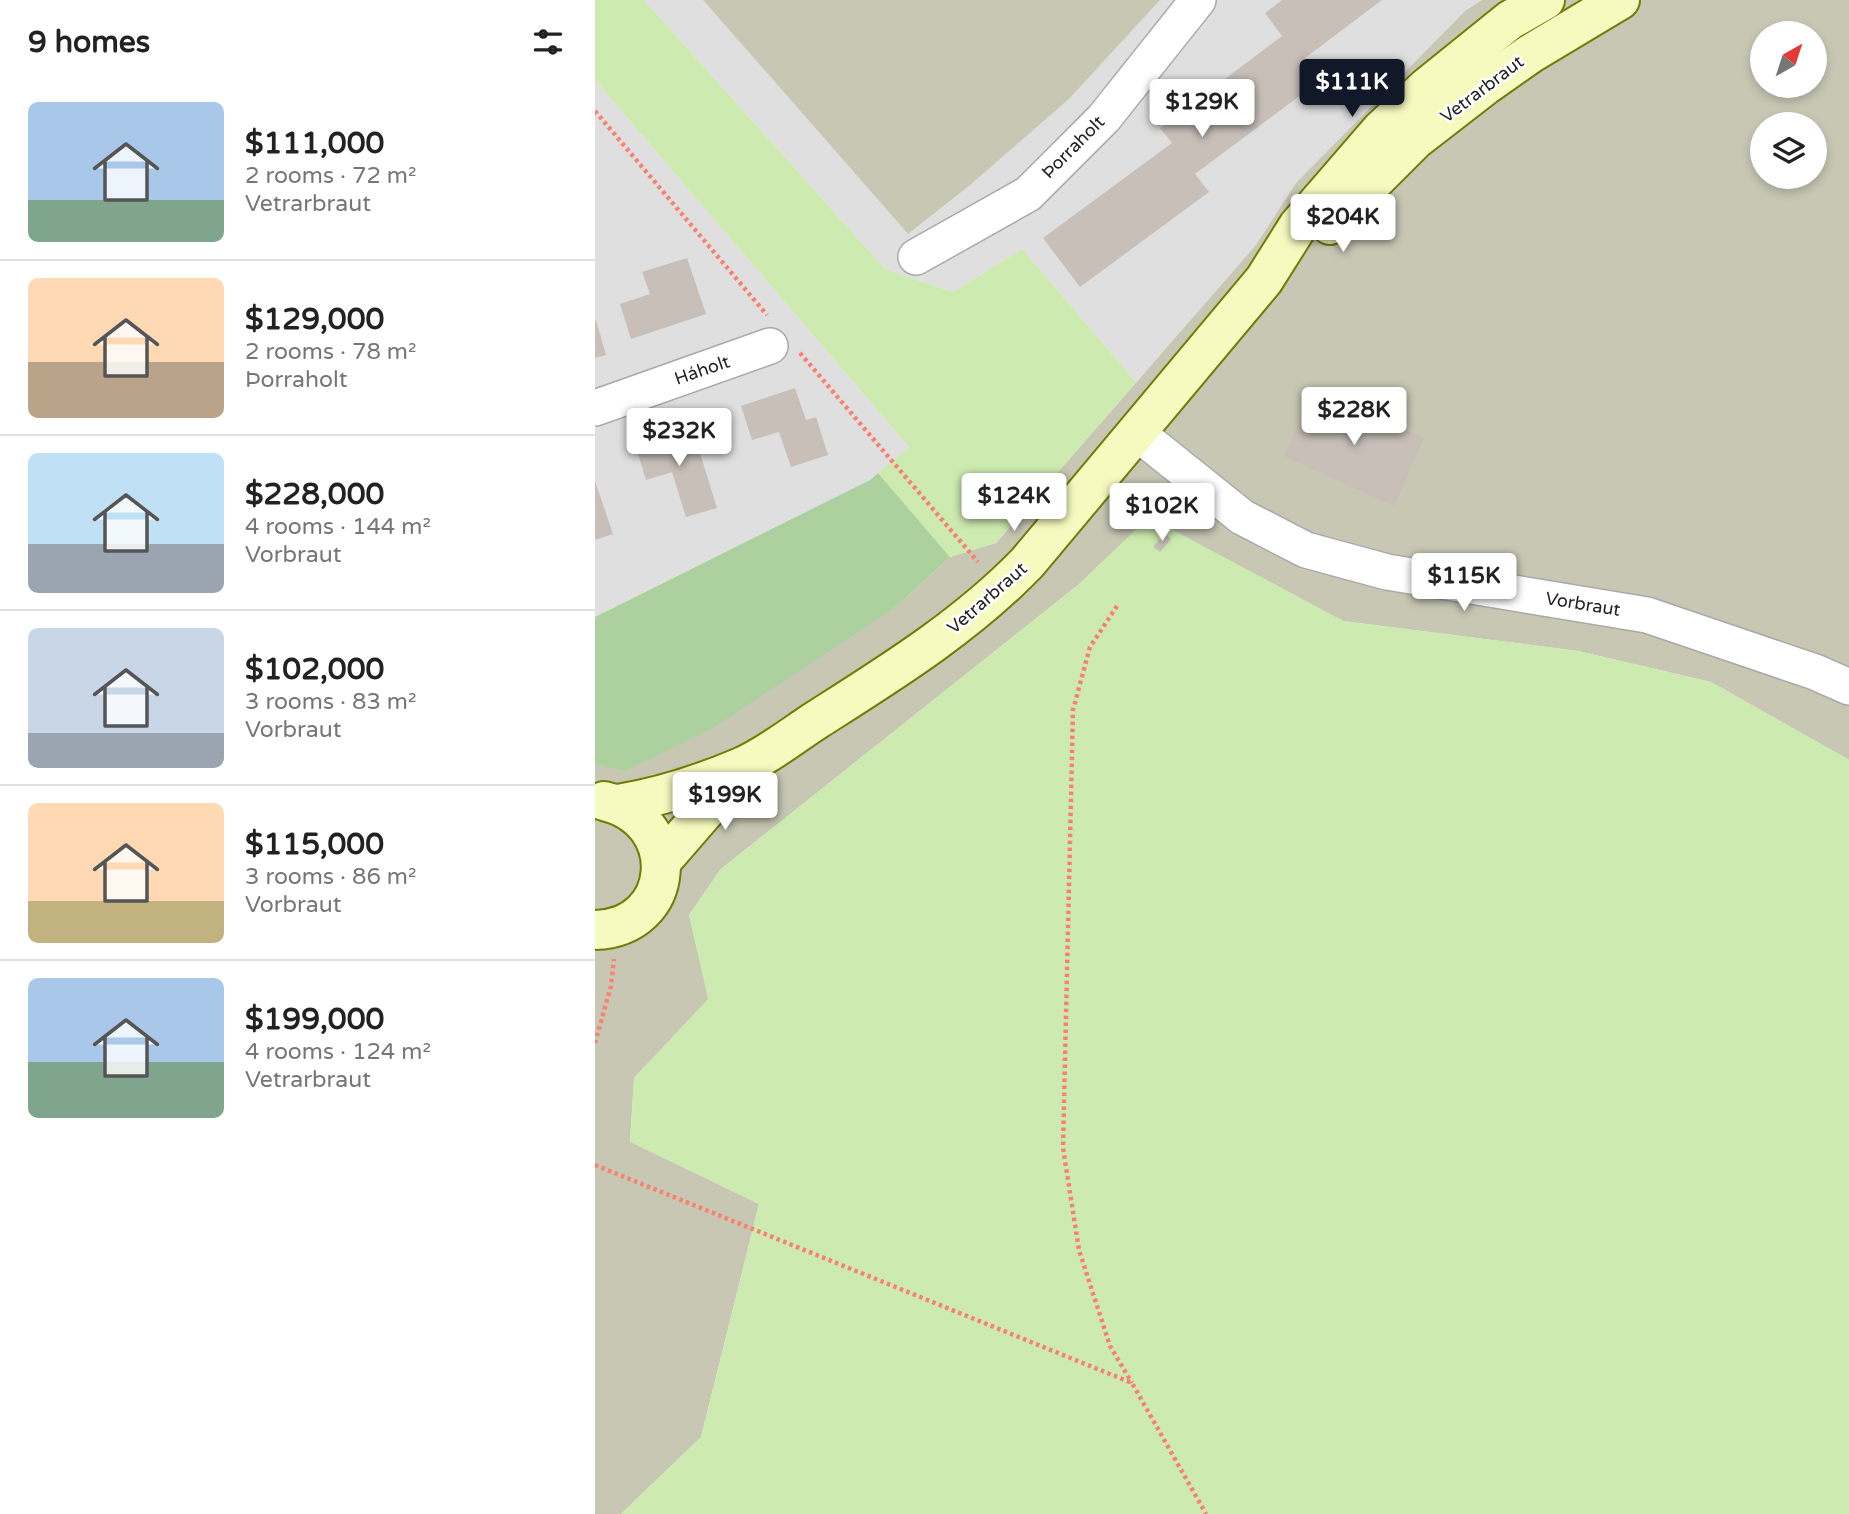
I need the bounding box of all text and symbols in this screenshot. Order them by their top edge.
north arrow [1750,21,1827,98]
map controls [1750,21,1827,189]
icon: filters [529,23,567,61]
text: 9 homes [28,24,150,61]
street label: Vetrarbraut [1436,50,1528,127]
pin: $111K [1303,60,1401,119]
text: $111K [1316,68,1388,96]
pin: $129K [1153,80,1251,139]
text: $129K [1166,88,1238,116]
street label: Þorraholt [1037,111,1109,183]
button: layers [1750,112,1827,189]
text: $111,000 [245,125,384,162]
icon: home [84,130,168,214]
text: 2 rooms · 72 m² [245,162,416,190]
text: Vetrarbraut [245,190,371,218]
pin: $204K [1294,194,1392,254]
text: $204K [1307,203,1379,231]
text: $129,000 [245,301,384,338]
icon: home [84,306,168,390]
text: 2 rooms · 78 m² [245,338,416,366]
street label: Háholt [671,350,733,390]
text: Þorraholt [245,366,348,394]
pin: $228K [1305,388,1403,447]
text: $228K [1318,396,1390,424]
pin: $232K [630,408,728,468]
text: $232K [643,417,715,445]
pin: $124K [965,474,1063,533]
text: $228,000 [245,476,384,513]
icon: home [84,481,168,565]
text: $124K [978,482,1050,510]
pin: $102K [1113,484,1211,543]
text: $102K [1126,492,1198,520]
text: 4 rooms · 144 m² [245,513,431,541]
text: Vorbraut [245,541,341,569]
pin: $115K [1415,554,1513,613]
street label: Vetrarbraut [943,557,1032,639]
text: $115K [1428,562,1500,590]
street label: Vorbraut [1544,587,1622,621]
text: $102,000 [245,651,384,688]
icon: home [84,656,168,740]
text: 3 rooms · 83 m² [245,688,416,716]
text: Vorbraut [245,716,341,744]
pin: $199K [676,772,774,832]
text: $199K [689,781,761,809]
text: $115,000 [245,826,384,863]
icon: home [84,831,168,915]
text: 3 rooms · 86 m² [245,863,416,891]
text: Vorbraut [245,891,341,919]
text: $199,000 [245,1001,384,1038]
icon: home [84,1006,168,1090]
text: 4 rooms · 124 m² [245,1038,431,1066]
text: Vetrarbraut [245,1066,371,1094]

